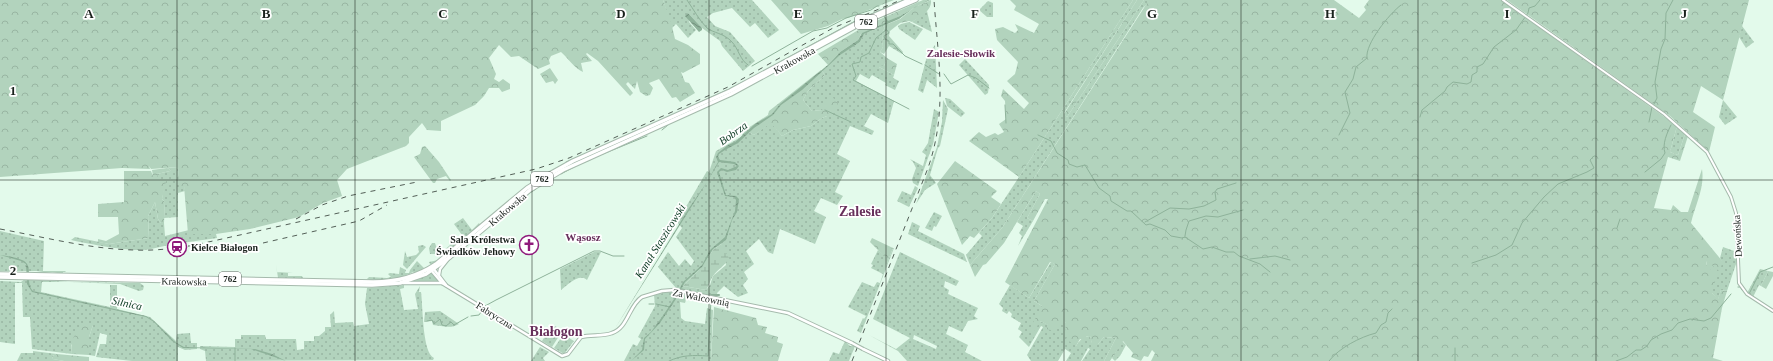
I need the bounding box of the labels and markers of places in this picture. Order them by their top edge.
place label: Sala Królestwa Świadków Jehowy [436,234,515,257]
church icon: Sala Królestwa Świadków Jehowy [518,234,540,256]
station icon: Kielce Białogon [166,236,188,258]
place label: Kielce Białogon [191,242,258,253]

